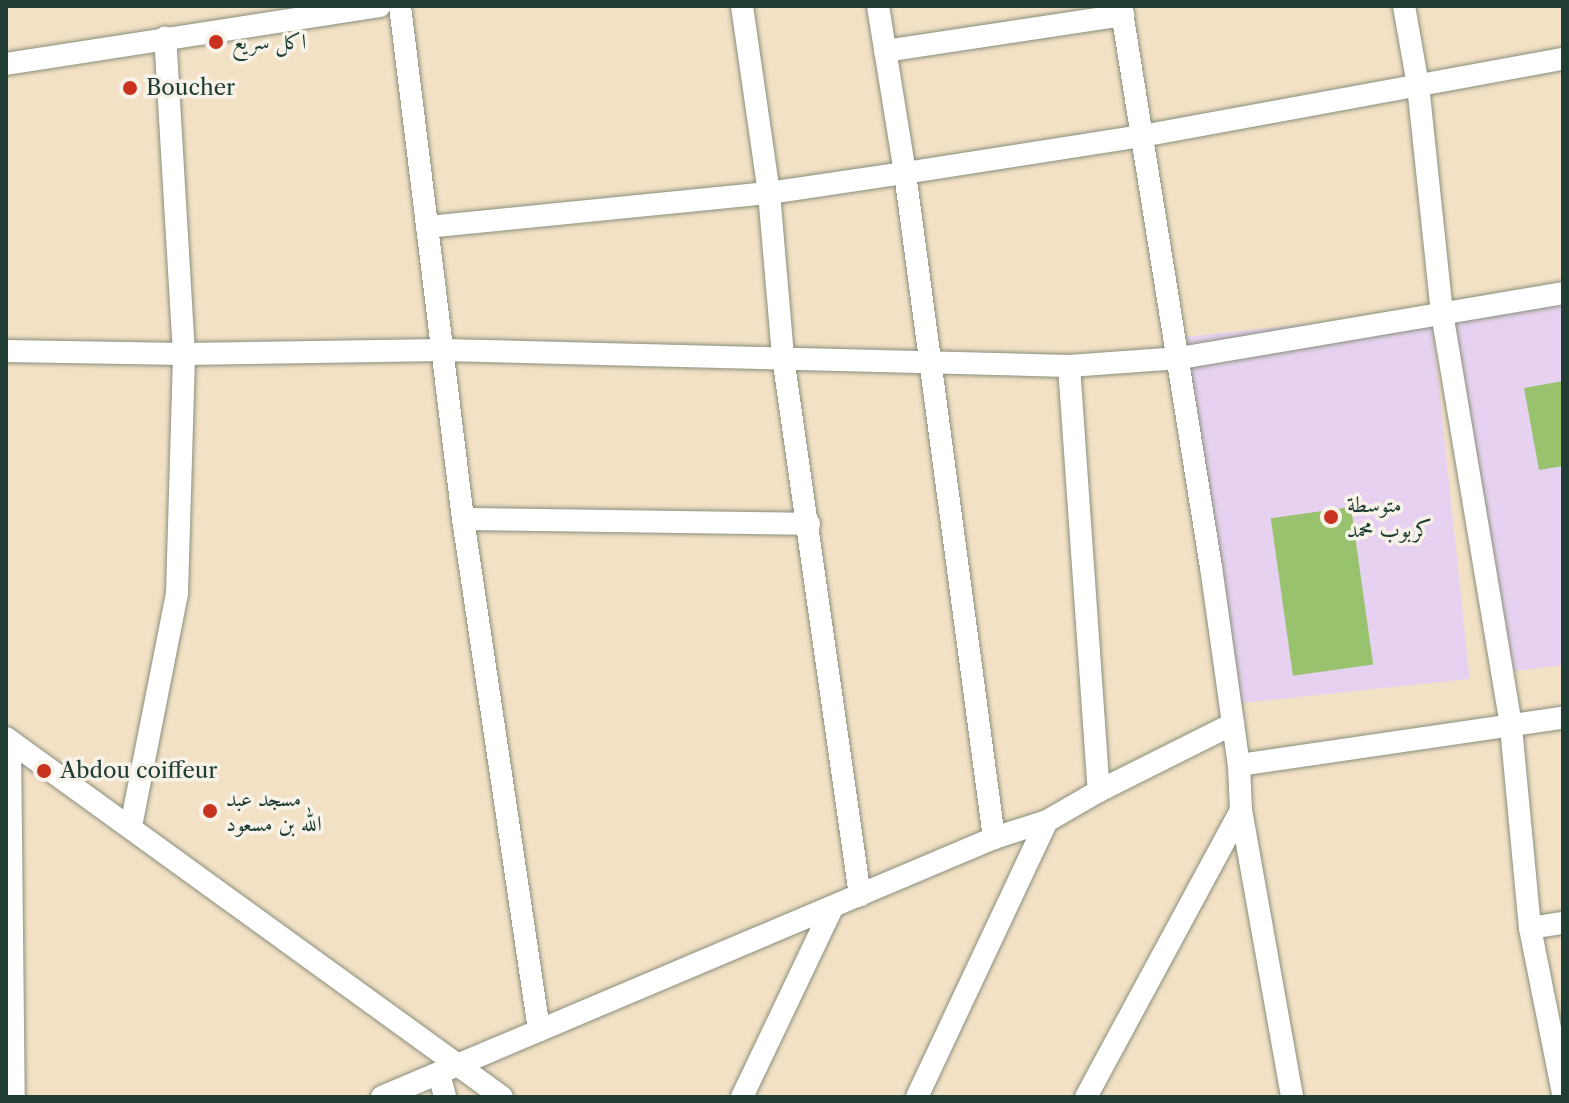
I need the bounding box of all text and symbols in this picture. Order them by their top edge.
place label: اكل سريع [232,29,306,55]
marker: اكل سريع [207,33,225,51]
place label: Boucher [146,75,235,101]
marker: Boucher [121,79,139,97]
place label: متوسطة كربوب محمد [1347,491,1432,542]
marker: متوسطة كربوب محمد [1322,508,1340,526]
place label: Abdou coiffeur [60,758,218,784]
marker: Abdou coiffeur [35,762,53,780]
place label: مسجد عبد الله بن مسعود [226,785,322,836]
marker: مسجد عبد الله بن مسعود [201,802,219,820]

